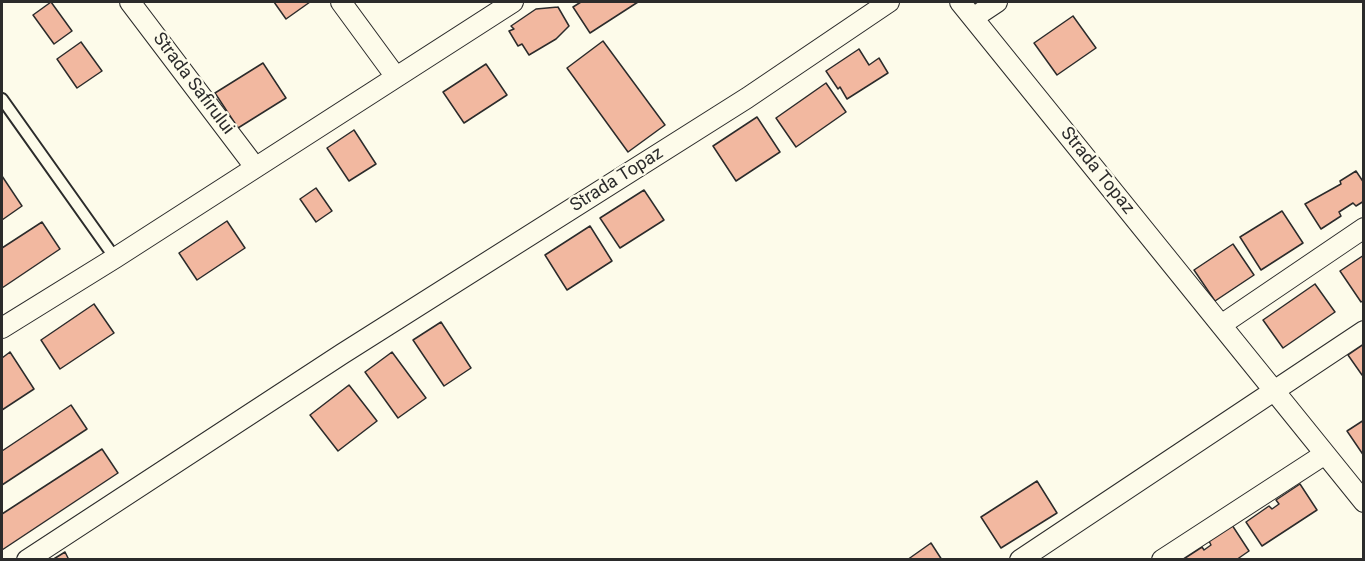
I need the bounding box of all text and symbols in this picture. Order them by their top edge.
street label: Strada Safirului [148,29,238,139]
street label: Strada Topaz [1055,123,1139,219]
street label: Strada Topaz [567,143,667,217]

